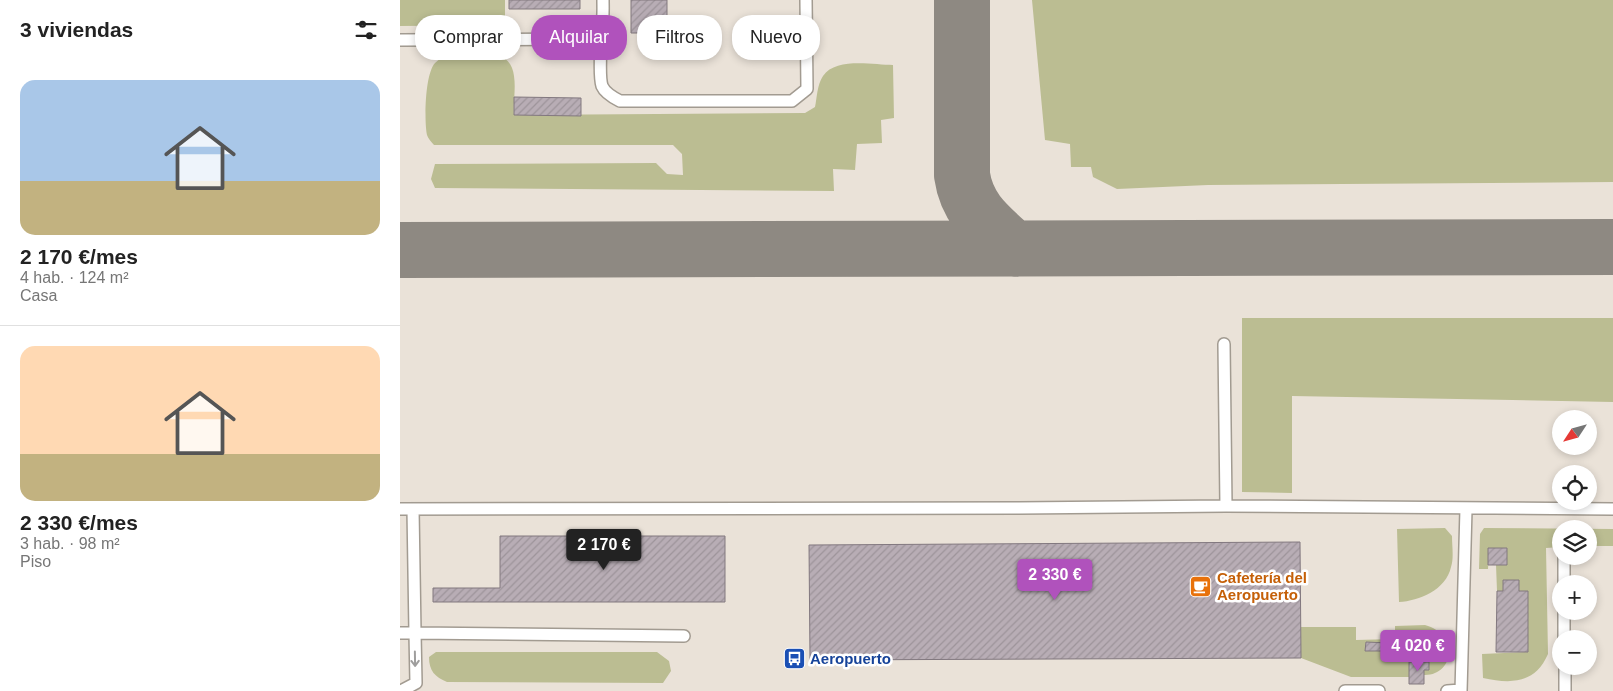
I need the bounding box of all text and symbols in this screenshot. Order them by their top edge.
chip: Comprar [415,15,521,60]
chip: Alquilar [531,15,627,60]
chip: Filtros [637,15,722,60]
chip: Nuevo [732,15,820,60]
icon: filters [352,16,380,44]
text: 3 viviendas [20,18,133,41]
icon: home [155,113,245,203]
text: 2 170 €/mes [20,245,138,268]
text: 4 hab. · 124 m² [20,269,129,286]
text: Casa [20,287,57,304]
icon: home [155,378,245,468]
north arrow [1552,410,1598,455]
map controls [1552,410,1597,675]
button: locate [1552,465,1597,510]
text: 2 330 €/mes [20,511,138,534]
button: layers [1552,520,1597,565]
pin: 2 170 € [558,528,650,571]
text: 3 hab. · 98 m² [20,535,120,552]
text: 2 170 € [577,536,631,553]
text: Piso [20,553,51,570]
pin: 2 330 € [1009,558,1101,601]
text: 2 330 € [1028,566,1082,583]
place label: Cafetería del Aeropuerto [1217,569,1307,603]
cafe icon: Cafetería del Aeropuerto [1189,574,1213,598]
button: + [1552,575,1597,620]
pin: 4 020 € [1372,630,1464,672]
button: − [1552,630,1597,675]
text: 4 020 € [1391,637,1445,654]
bus stop icon: Aeropuerto [782,646,806,670]
one-way arrow [410,650,420,667]
place label: Aeropuerto [810,650,891,667]

